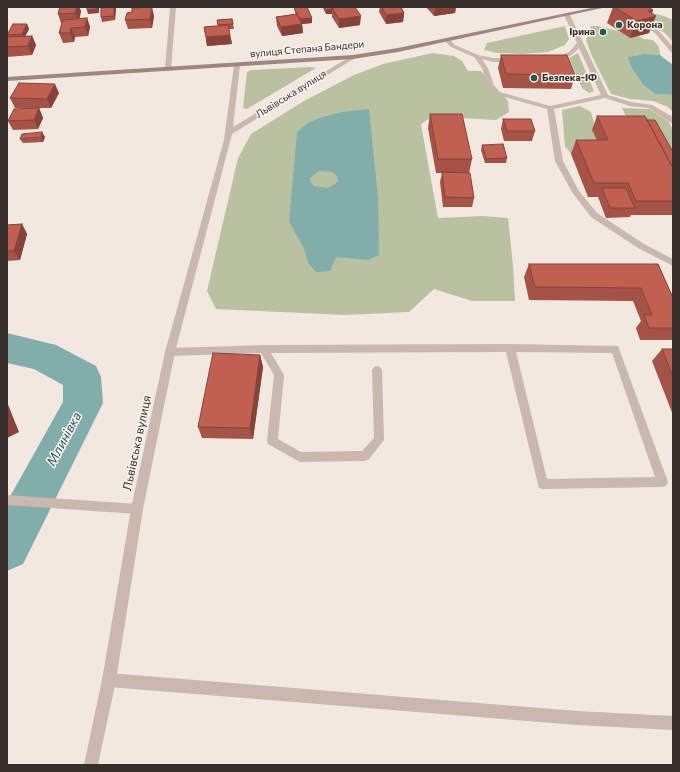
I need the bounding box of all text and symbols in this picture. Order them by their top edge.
place label: Корона [627,19,662,31]
marker: Корона [614,20,624,30]
place label: Ірина [569,26,595,38]
marker: Ірина [598,27,608,37]
street label: вулиця Степана Бандери [249,38,365,60]
street label: Львівська вулиця [253,67,329,121]
place label: Безпека-ІФ [542,72,597,84]
marker: Безпека-ІФ [529,73,539,83]
street label: Львівська вулиця [120,394,154,492]
water label: Млинівка [43,409,85,469]

